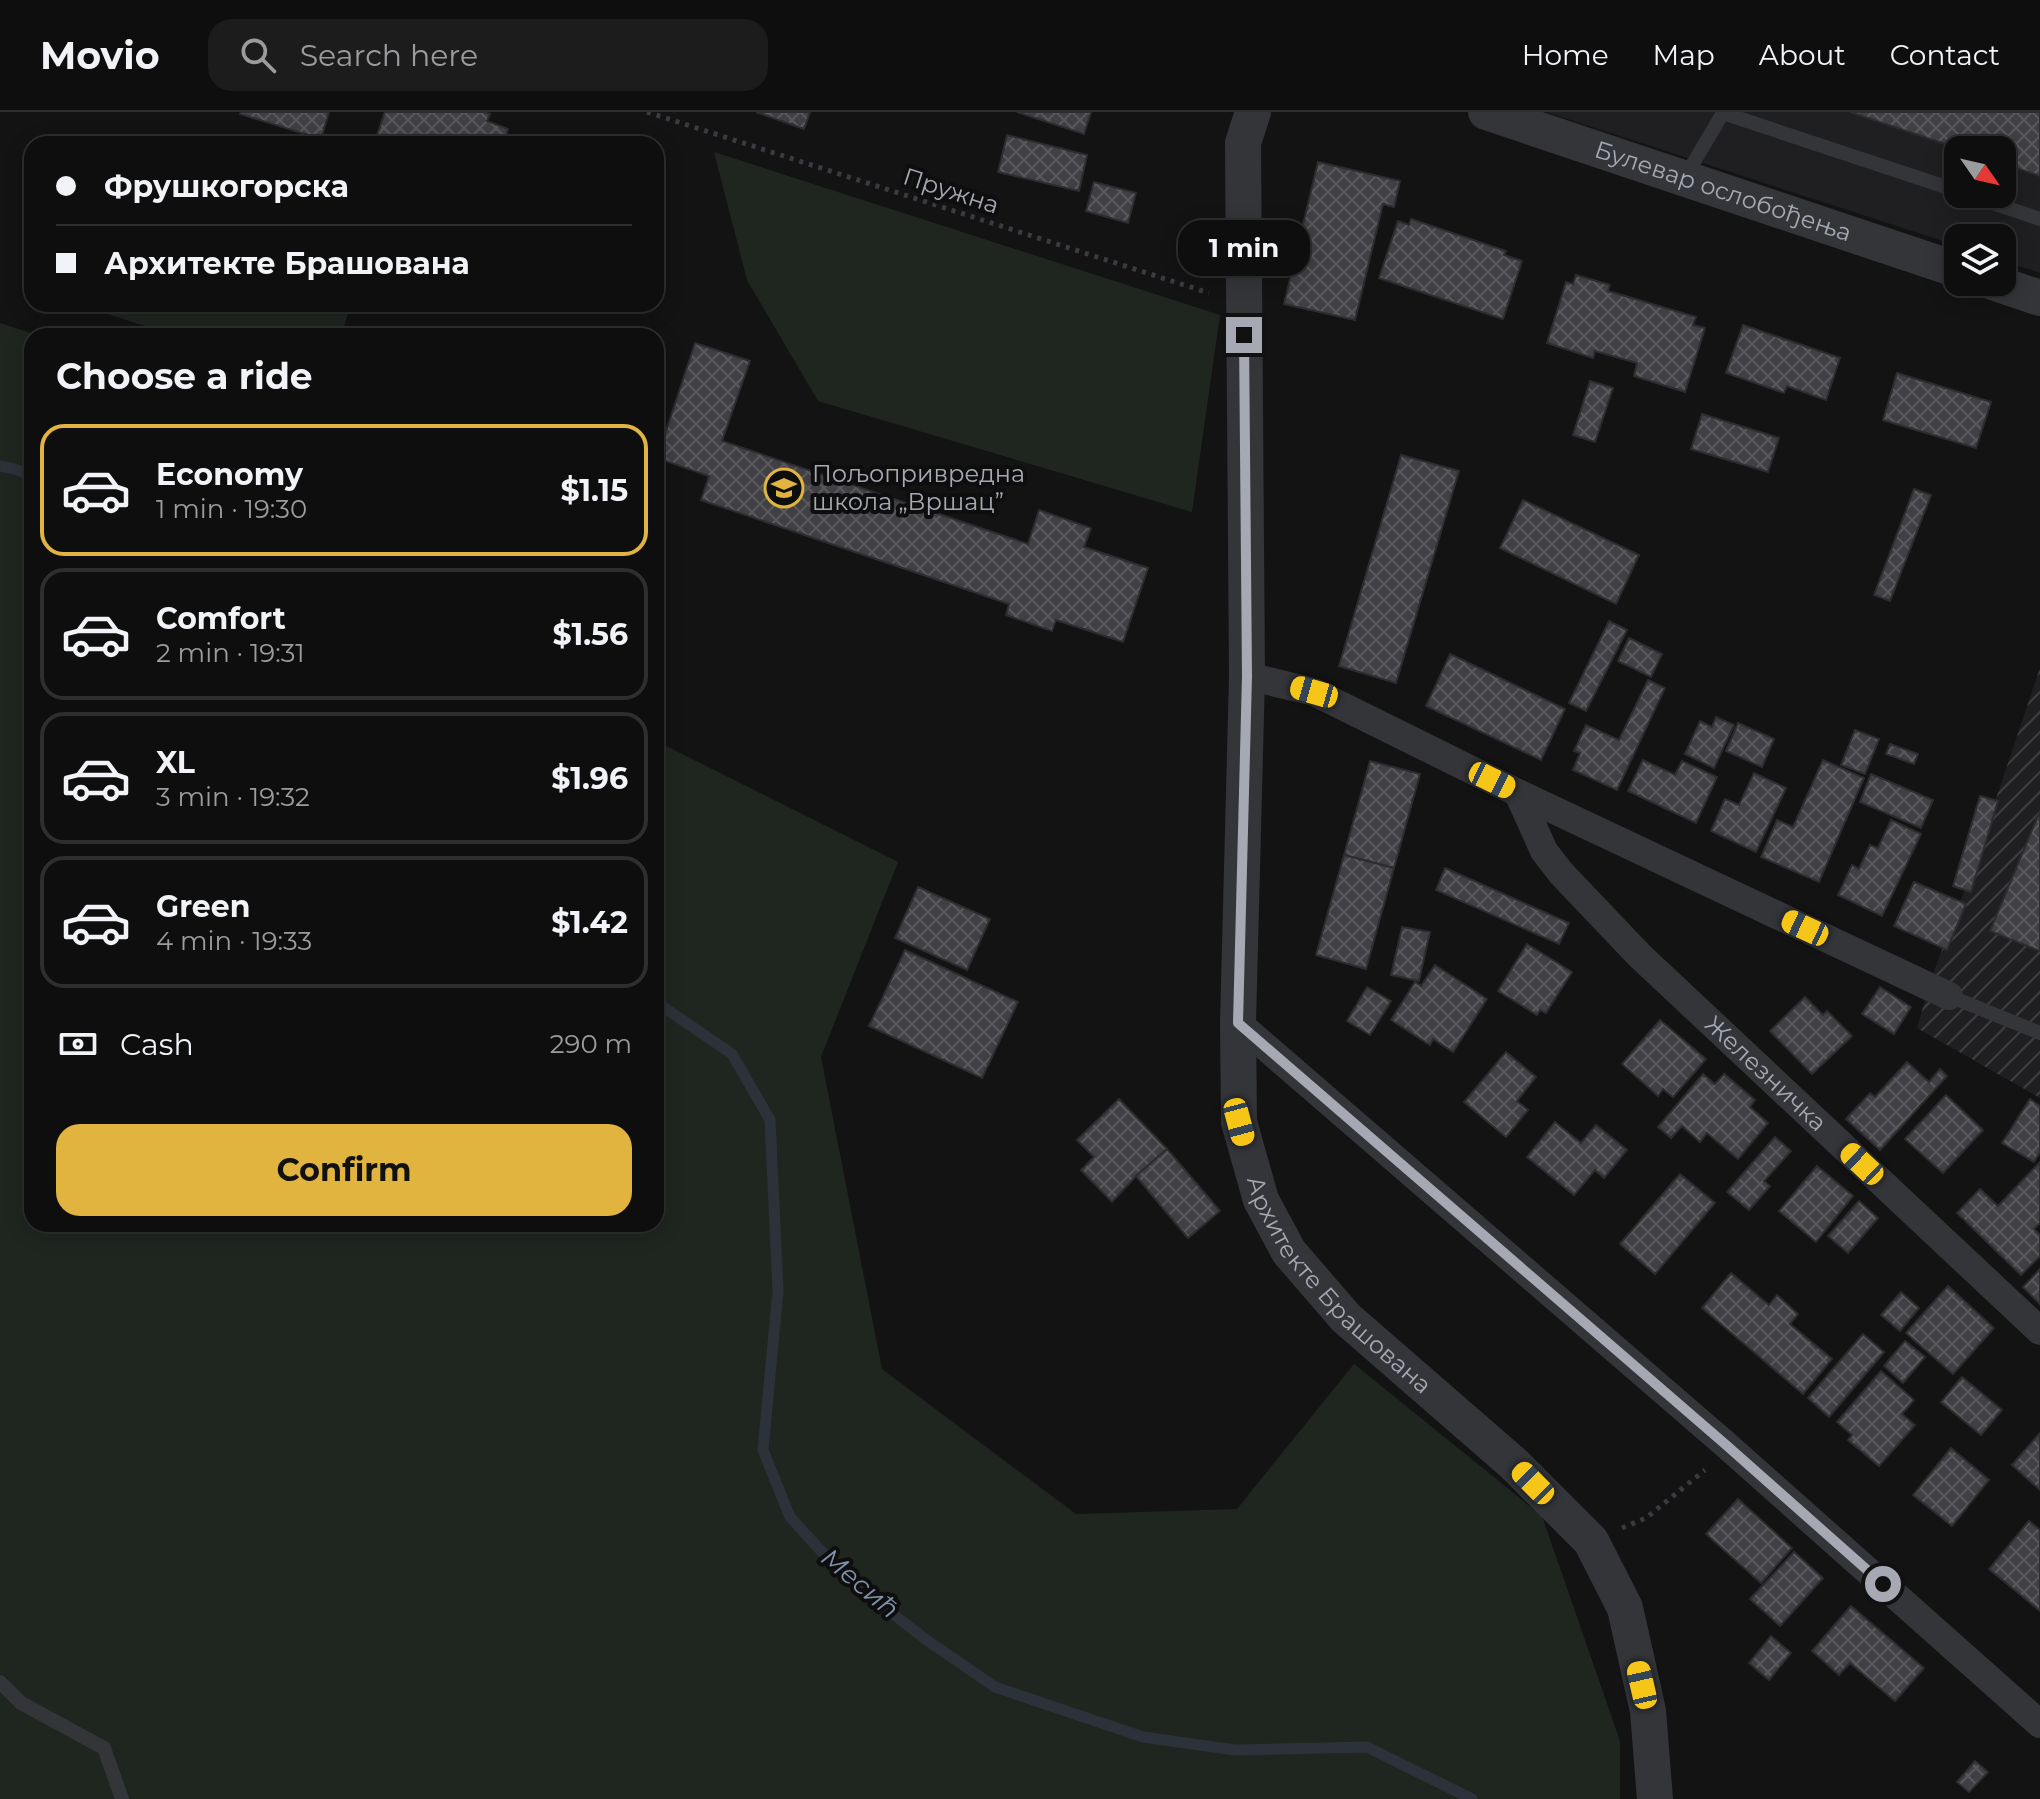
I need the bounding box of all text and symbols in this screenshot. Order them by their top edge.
search box [208,19,768,91]
text: Movio [40,32,160,79]
icon: search [236,33,280,77]
text: Search here [300,37,478,74]
text: Home [1522,38,1609,72]
text: Map [1653,38,1715,72]
text: About [1759,38,1846,72]
text: Contact [1890,38,2000,72]
street label: Булевар ослобођења [1591,134,1855,247]
north arrow [1944,136,2016,208]
map controls [1944,136,2016,296]
street label: Пружна [900,161,1003,220]
text: Фрушкогорска [104,168,349,205]
callout: 1 min [1178,219,1310,275]
button: layers [1944,224,2016,296]
text: 1 min [1209,232,1279,264]
text: Архитекте Брашована [104,245,470,282]
route end [1226,317,1262,353]
text: Choose a ride [56,354,313,398]
icon: car [60,454,132,526]
text: Economy [156,456,303,493]
place label: Пољопривредна школа „Вршац” [812,459,1025,516]
school or university icon: Пољопривредна школа „Вршац” [763,467,805,509]
text: $1.15 [560,472,628,509]
text: 1 min · 19:30 [156,493,307,525]
icon: car [60,598,132,670]
text: Comfort [156,600,286,637]
text: $1.56 [553,616,628,653]
text: 2 min · 19:31 [156,637,305,669]
car [1288,674,1340,710]
icon: car [60,742,132,814]
text: XL [156,744,195,781]
car [1465,759,1519,801]
text: $1.96 [551,760,628,797]
text: 3 min · 19:32 [156,781,310,813]
icon: car [60,886,132,958]
text: Green [156,888,250,925]
text: $1.42 [551,904,628,941]
car [1778,907,1832,949]
text: 4 min · 19:33 [156,925,312,957]
street label: Железничка [1699,1009,1833,1137]
icon: cash [56,1022,100,1066]
text: Cash [120,1026,194,1063]
text: 290 m [550,1028,632,1060]
car [1221,1096,1257,1148]
button: Confirm [56,1124,632,1216]
car [1836,1139,1888,1189]
street label: Архитекте Брашована [1241,1173,1438,1400]
car [1508,1458,1558,1508]
water label: Месић [815,1541,905,1625]
route start [1865,1566,1901,1602]
car [1625,1659,1659,1711]

